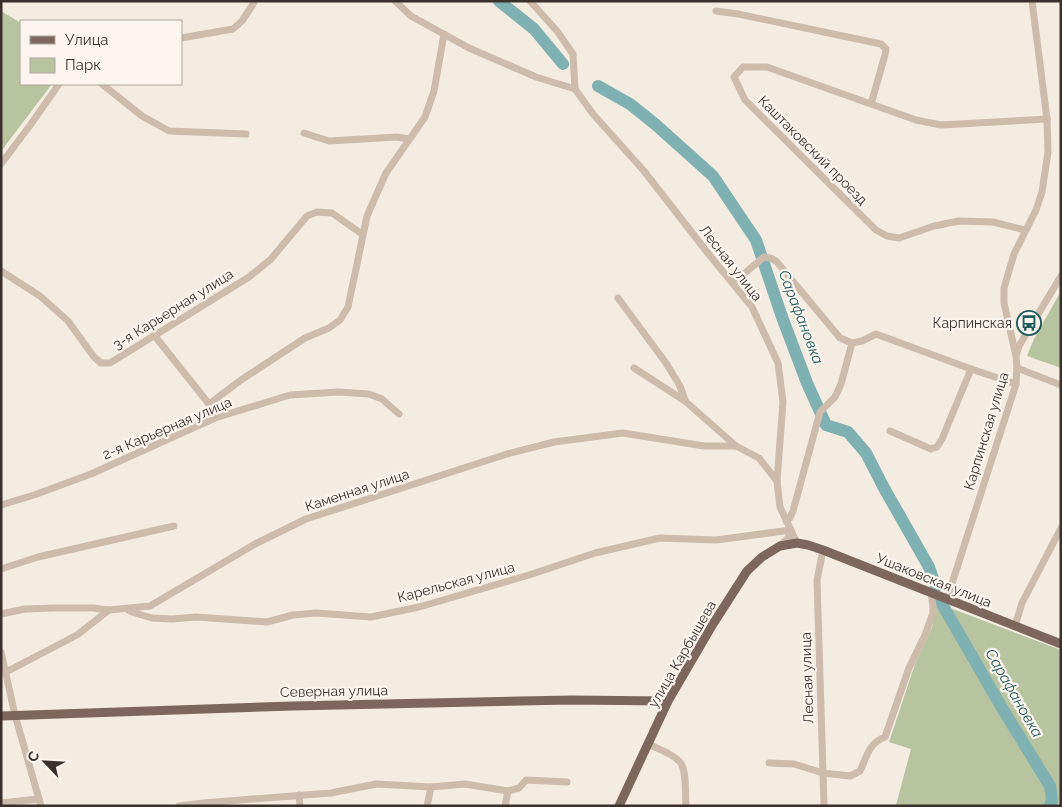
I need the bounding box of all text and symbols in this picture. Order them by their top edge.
legend [20,20,182,85]
text: Улица [65,31,109,49]
text: Парк [65,56,101,74]
street label: Каштаковский проезд [755,92,871,208]
street label: Лесная улица [696,222,766,304]
street label: 3-я Карьерная улица [110,265,236,353]
water label: Сарафановка [775,267,827,367]
bus stop icon: Карпинская [1016,310,1042,336]
place label: Карпинская [933,315,1012,331]
street label: Карпинская улица [960,370,1012,492]
street label: 2-я Карьерная улица [100,394,234,462]
street label: Каменная улица [303,466,411,514]
street label: Ушаковская улица [874,550,994,610]
street label: Карельская улица [396,559,516,605]
street label: улица Карбышева [645,598,719,710]
street label: Лесная улица [797,632,817,724]
water label: Сарафановка [981,645,1047,741]
street label: Северная улица [280,682,388,700]
north arrow [20,737,70,787]
text: С [24,748,43,764]

